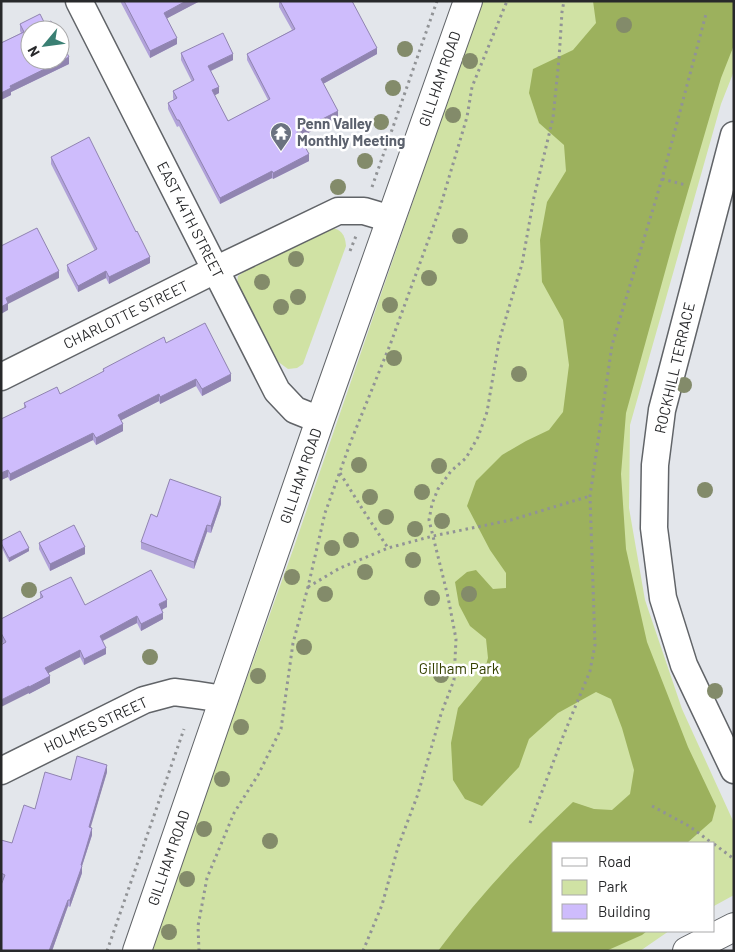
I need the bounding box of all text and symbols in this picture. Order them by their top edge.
north arrow [20,20,70,70]
street label: GILLHAM ROAD [414,29,464,129]
text: N [24,43,43,60]
place label: Penn Valley Monthly Meeting [297,114,405,149]
temple icon: Penn Valley Monthly Meeting [269,121,293,152]
street label: EAST 44TH STREET [154,158,228,281]
street label: CHARLOTTE STREET [60,276,191,352]
street label: ROCKHILL TERRACE [650,300,698,435]
street label: GILLHAM ROAD [275,426,325,526]
park label: Gillham Park [419,659,500,677]
street label: HOLMES STREET [41,692,150,756]
street label: GILLHAM ROAD [143,808,193,908]
legend [552,842,715,932]
text: Road [598,852,631,870]
text: Park [598,877,628,895]
text: Building [598,902,651,920]

